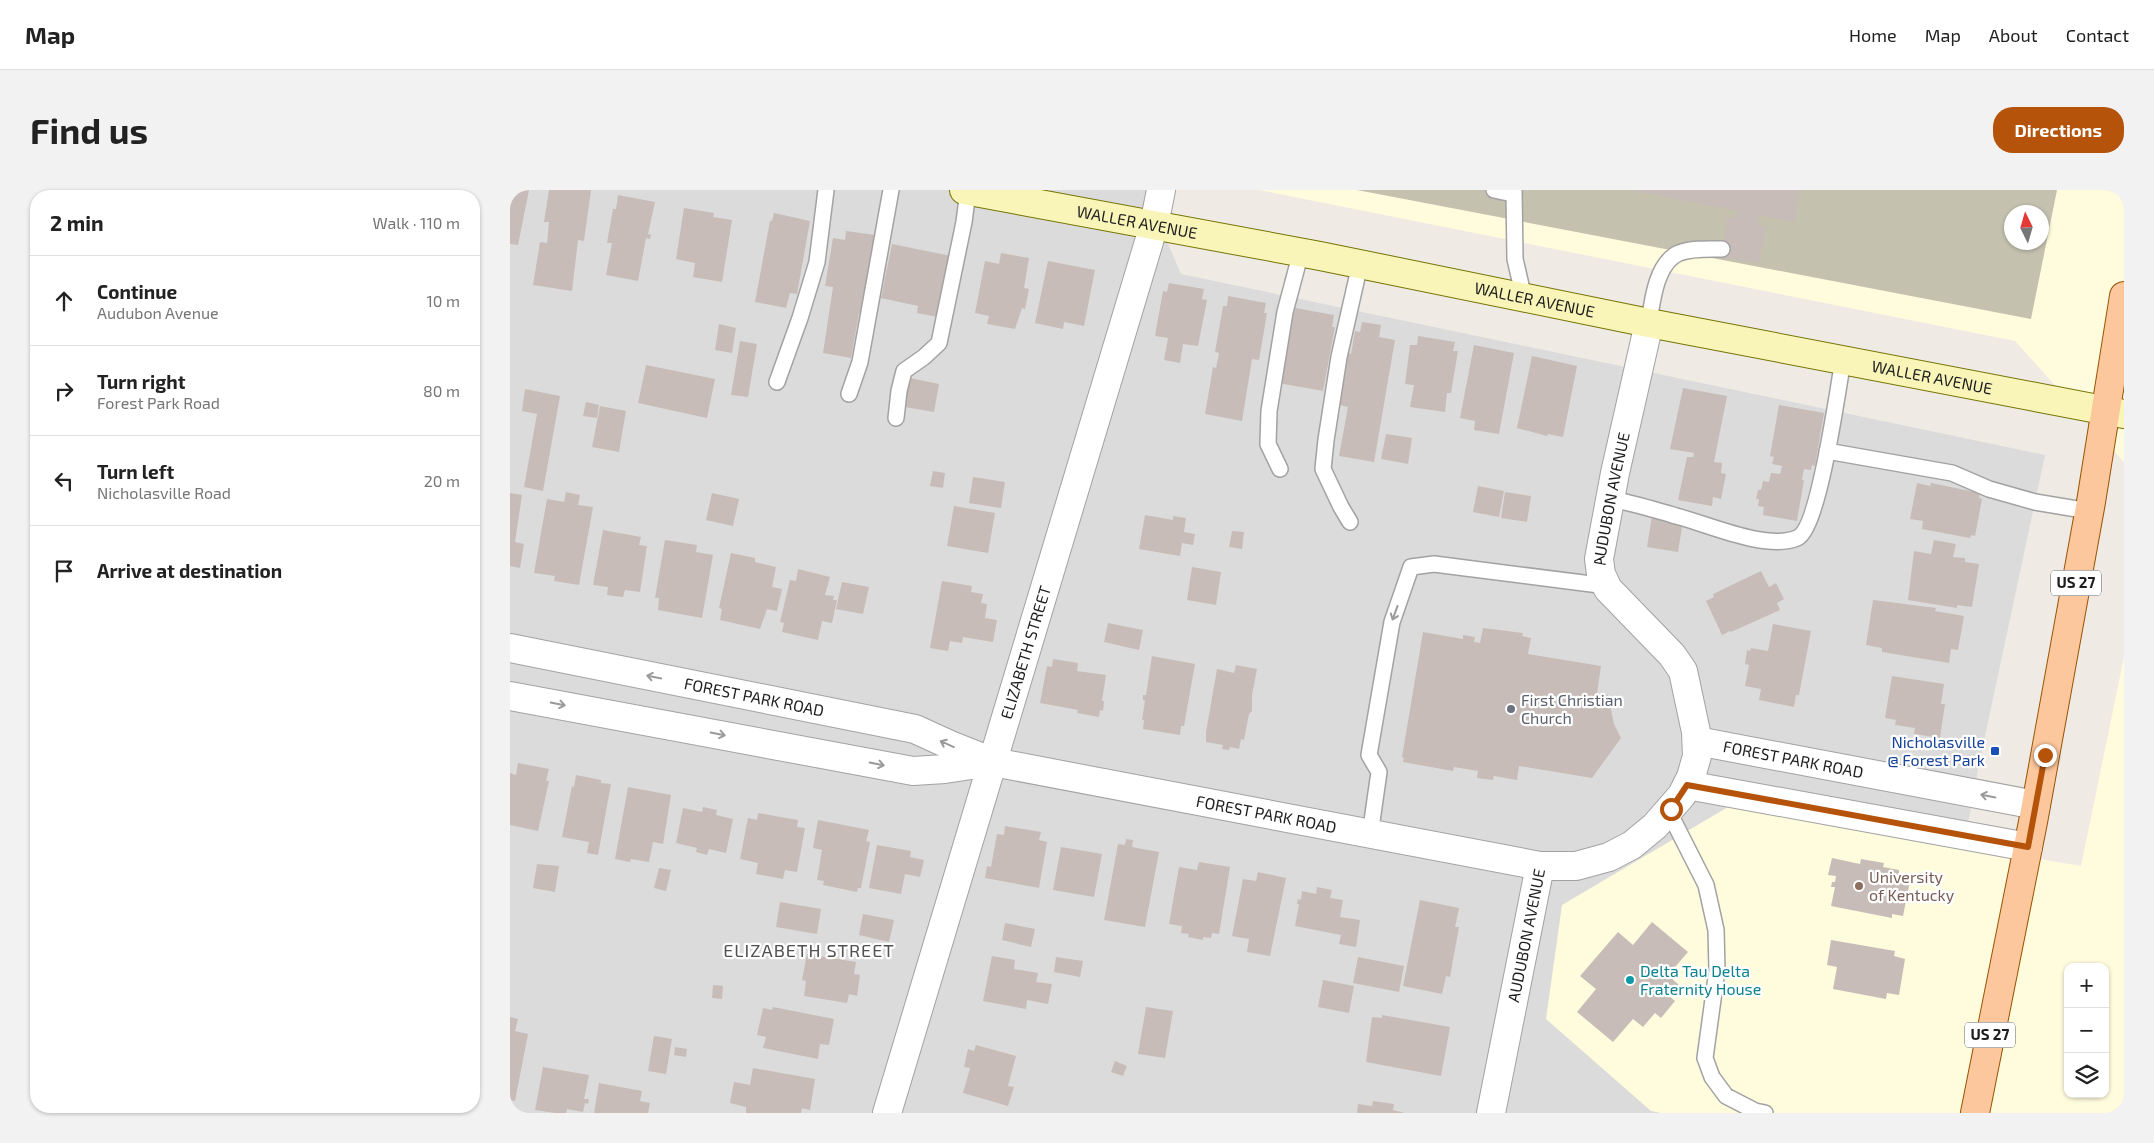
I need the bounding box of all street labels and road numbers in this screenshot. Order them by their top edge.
street label: WALLER AVENUE [1075,201,1199,242]
street label: WALLER AVENUE [1473,278,1596,321]
street label: WALLER AVENUE [1870,356,1994,398]
street label: AUDUBON AVENUE [1589,430,1633,567]
road number: US 27 [2051,570,2101,596]
street label: ELIZABETH STREET [996,583,1054,721]
street label: FOREST PARK ROAD [683,673,826,720]
street label: FOREST PARK ROAD [1722,736,1865,781]
street label: FOREST PARK ROAD [1195,791,1338,836]
street label: AUDUBON AVENUE [1503,867,1548,1004]
road number: US 27 [1965,1022,2015,1048]

